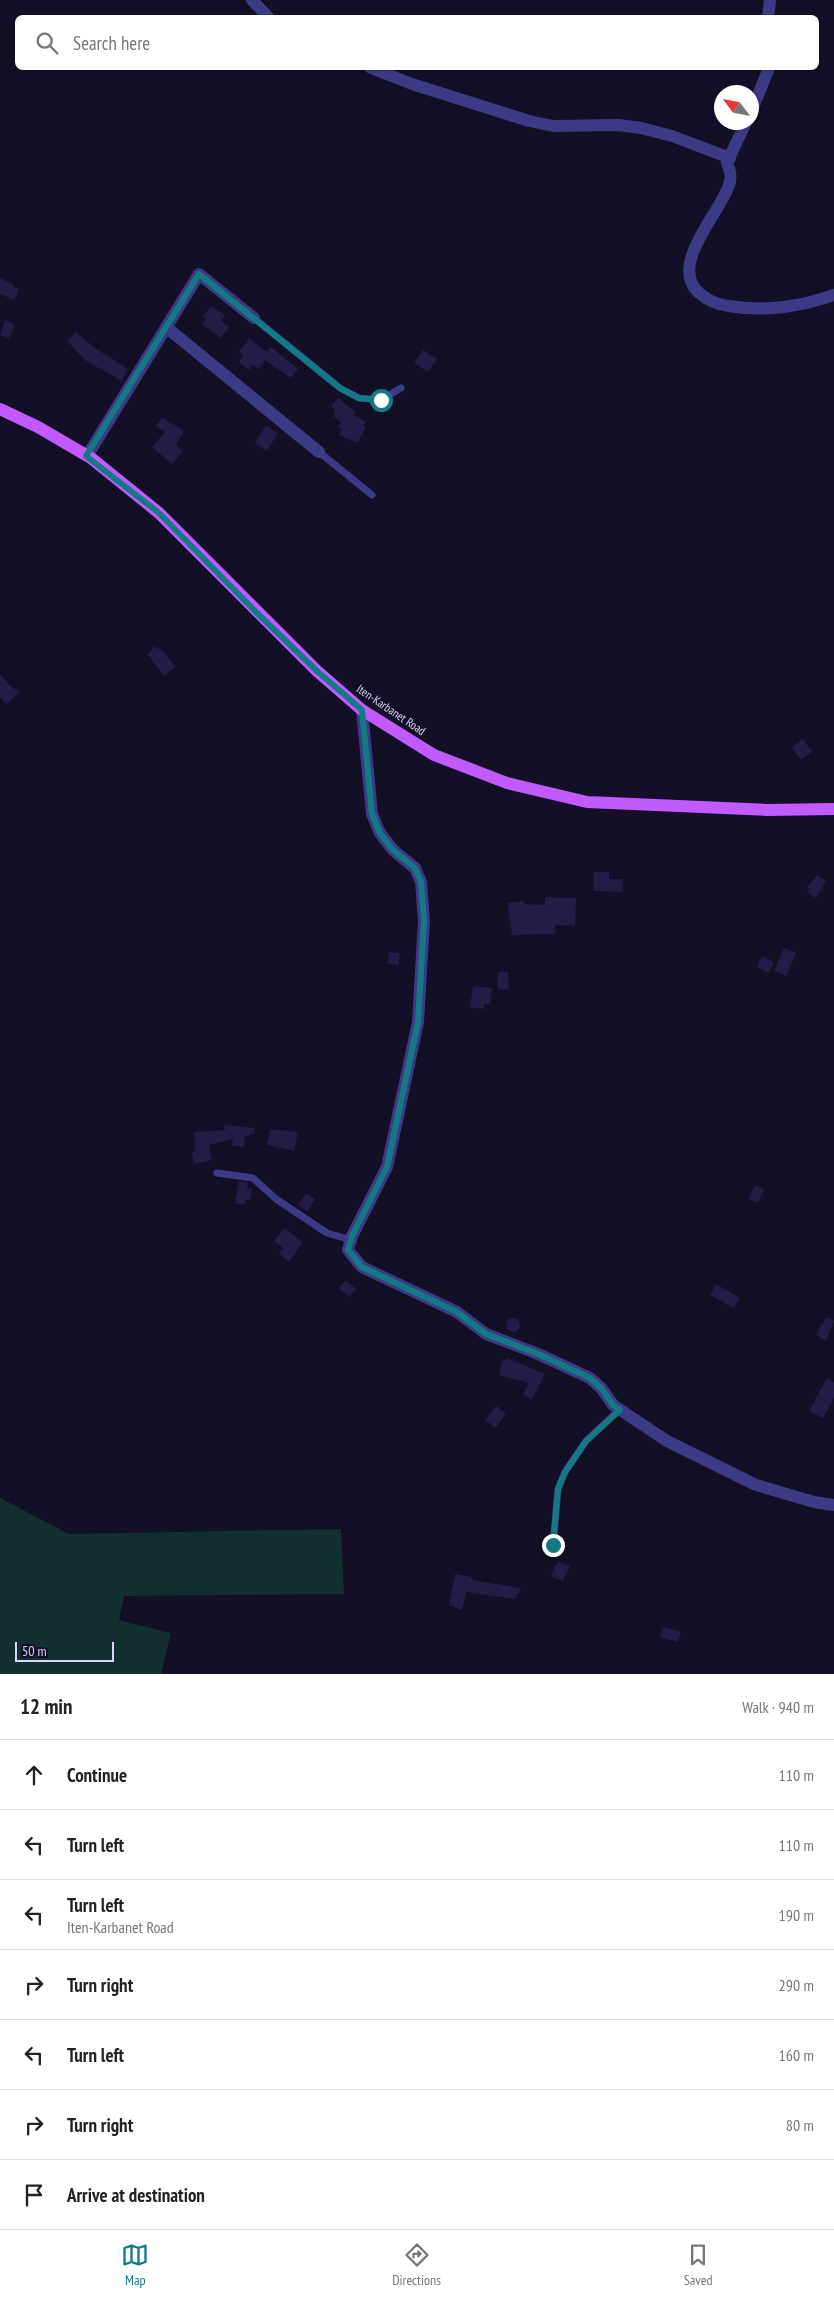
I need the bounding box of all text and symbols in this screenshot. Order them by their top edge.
search box [15,15,819,70]
icon: search [33,29,61,57]
text: Search here [73,31,150,55]
north arrow [714,85,759,130]
route start [370,389,393,412]
street label: Iten-Karbanet Road [354,681,429,738]
route end [542,1534,565,1557]
scale bar [15,1639,114,1662]
text: 50 m [22,1642,47,1660]
text: 12 min [20,1693,72,1720]
text: Walk · 940 m [742,1697,814,1717]
icon: ahead [20,1761,48,1789]
text: Continue [67,1763,127,1787]
text: 110 m [779,1765,814,1785]
icon: left [20,1831,48,1859]
text: Turn left [67,1833,124,1857]
text: 110 m [779,1835,814,1855]
text: Turn left [67,1893,124,1917]
icon: left [20,1901,48,1929]
text: 190 m [779,1905,814,1925]
text: Iten-Karbanet Road [67,1917,174,1937]
icon: right [20,1971,48,1999]
text: Turn right [67,1973,133,1997]
text: 290 m [779,1975,814,1995]
icon: left [20,2041,48,2069]
text: Turn left [67,2043,124,2067]
text: 160 m [779,2045,814,2065]
icon: right [20,2111,48,2139]
text: Turn right [67,2113,133,2137]
text: 80 m [786,2115,814,2135]
icon: arrive [20,2181,48,2209]
text: Arrive at destination [67,2183,205,2207]
tab: Map [121,2241,149,2289]
tab: Directions [392,2241,441,2289]
tab: Saved [684,2241,713,2289]

